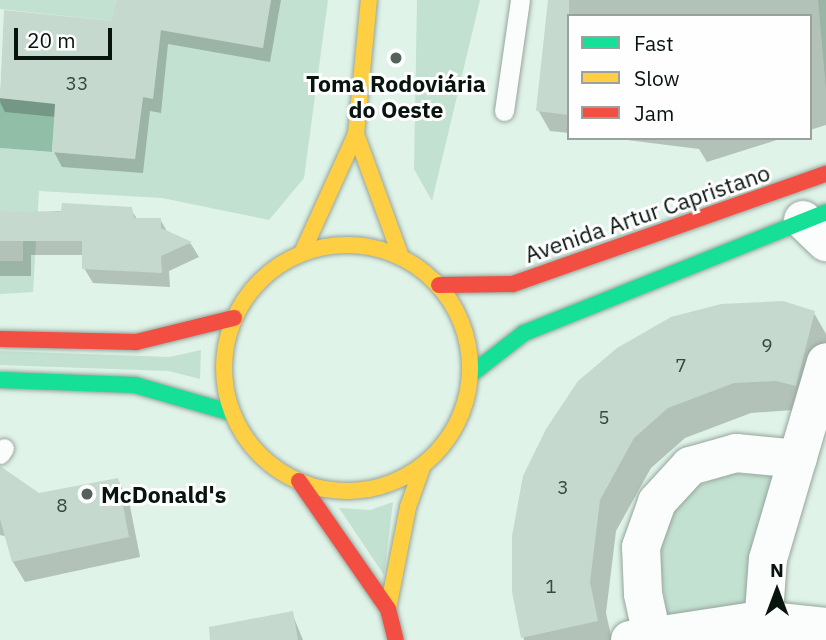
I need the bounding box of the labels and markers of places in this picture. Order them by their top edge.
marker: Toma Rodoviária do Oeste [388,50,404,66]
place label: Toma Rodoviária do Oeste [306,69,486,123]
place label: McDonald's [101,480,226,508]
marker: McDonald's [79,486,95,502]

